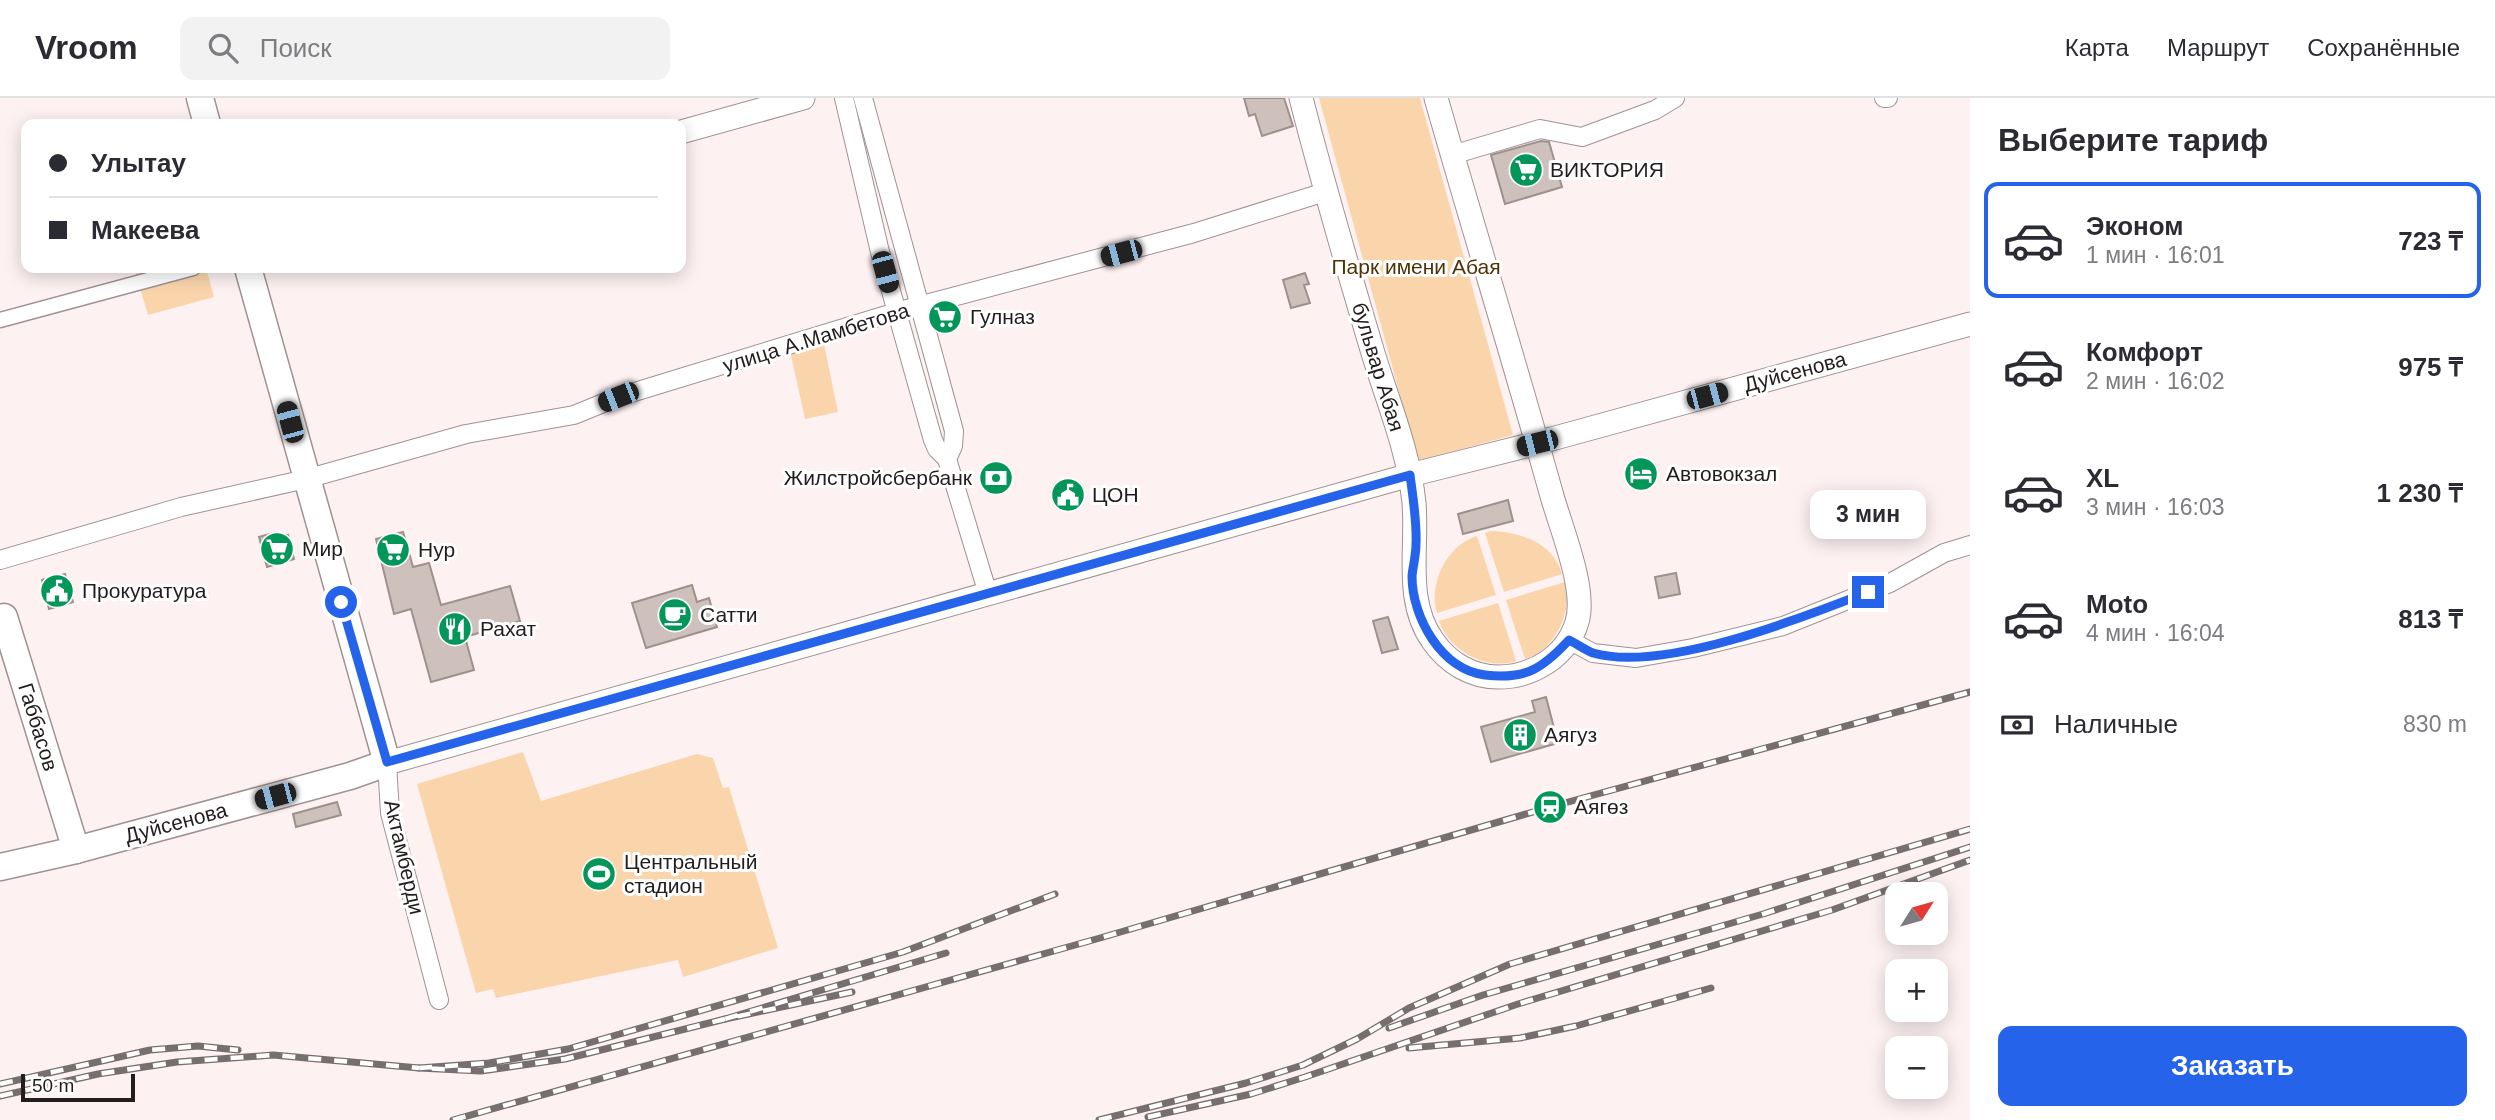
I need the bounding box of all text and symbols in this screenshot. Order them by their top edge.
search box [180,17,670,80]
text: Vroom [35,29,138,66]
icon: search [204,29,242,67]
text: Поиск [260,33,332,63]
text: Карта [2065,34,2129,61]
text: Маршрут [2167,34,2269,61]
text: Сохранённые [2307,34,2460,61]
text: Выберите тариф [1998,122,2268,158]
text: Улытау [91,148,186,178]
supermarket icon: ВИКТОРИЯ [1507,151,1545,189]
place label: ВИКТОРИЯ [1550,158,1664,181]
icon: car [2002,209,2065,272]
text: Эконом [2086,211,2184,241]
text: Макеева [91,215,199,245]
text: 723 ₸ [2398,226,2463,256]
car [1098,237,1145,269]
text: 1 мин · 16:01 [2086,242,2225,268]
car [870,249,901,295]
park label: Парк имени Абая [1331,255,1501,278]
street label: улица А.Мамбетова [720,298,912,377]
supermarket icon: Гулназ [926,298,964,336]
street label: бульвар Абая [1348,300,1409,434]
place label: Гулназ [970,305,1035,328]
icon: car [2002,335,2065,398]
text: Комфорт [2086,337,2203,367]
street label: Дуйсенова [1741,347,1849,396]
text: 975 ₸ [2398,352,2463,382]
text: 2 мин · 16:02 [2086,368,2225,394]
car [595,379,642,415]
car [1684,380,1731,412]
car [275,399,306,445]
car [1515,428,1560,458]
hotel icon: Автовокзал [1622,455,1660,493]
bank icon: Жилстройсбербанк [977,459,1015,497]
icon: car [2002,461,2065,524]
place label: Автовокзал [1666,462,1777,485]
text: XL [2086,463,2119,493]
place label: Жилстройсбербанк [784,466,973,489]
public building icon: ЦОН [1049,476,1087,514]
text: 1 230 ₸ [2377,478,2463,508]
place label: ЦОН [1092,483,1139,506]
callout: 3 мин [1810,490,1926,540]
text: 3 мин · 16:03 [2086,494,2225,520]
text: 3 мин [1836,501,1900,527]
supermarket icon: Мир [258,530,296,568]
supermarket icon: Нур [374,531,412,569]
place label: Мир [302,537,343,560]
place label: Нур [418,538,455,561]
public building icon: Прокуратура [38,572,76,610]
route end [1852,576,1884,608]
place label: Прокуратура [82,579,207,602]
route start [325,586,357,618]
icon: car [2002,587,2065,650]
text: Moto [2086,589,2148,619]
cafe icon: Сатти [656,596,694,634]
place label: Сатти [700,603,758,626]
text: 813 ₸ [2398,604,2463,634]
restaurant icon: Рахат [436,610,474,648]
place label: Рахат [480,617,536,640]
text: 4 мин · 16:04 [2086,620,2225,646]
street label: Габбасов [14,680,63,774]
icon: cash [1998,706,2036,744]
text: Наличные [2054,709,2178,739]
text: 830 m [2403,711,2467,737]
building icon: Аягуз [1501,716,1539,754]
place label: Аягуз [1544,723,1597,746]
car [252,780,299,812]
station icon: Аягөз [1531,788,1569,826]
place label: Аягөз [1574,795,1628,818]
street label: Актамберди [380,797,429,917]
street label: Дуйсенова [122,798,230,847]
place label: Центральный стадион [624,850,757,897]
sports icon: Центральный стадион [580,855,618,893]
north arrow [1885,882,1948,945]
map controls [1885,882,1948,1099]
button: + [1885,959,1948,1022]
button: Заказать [1998,1026,2467,1106]
button: − [1885,1036,1948,1099]
scale bar [21,1071,135,1103]
text: 50 m [32,1075,74,1096]

